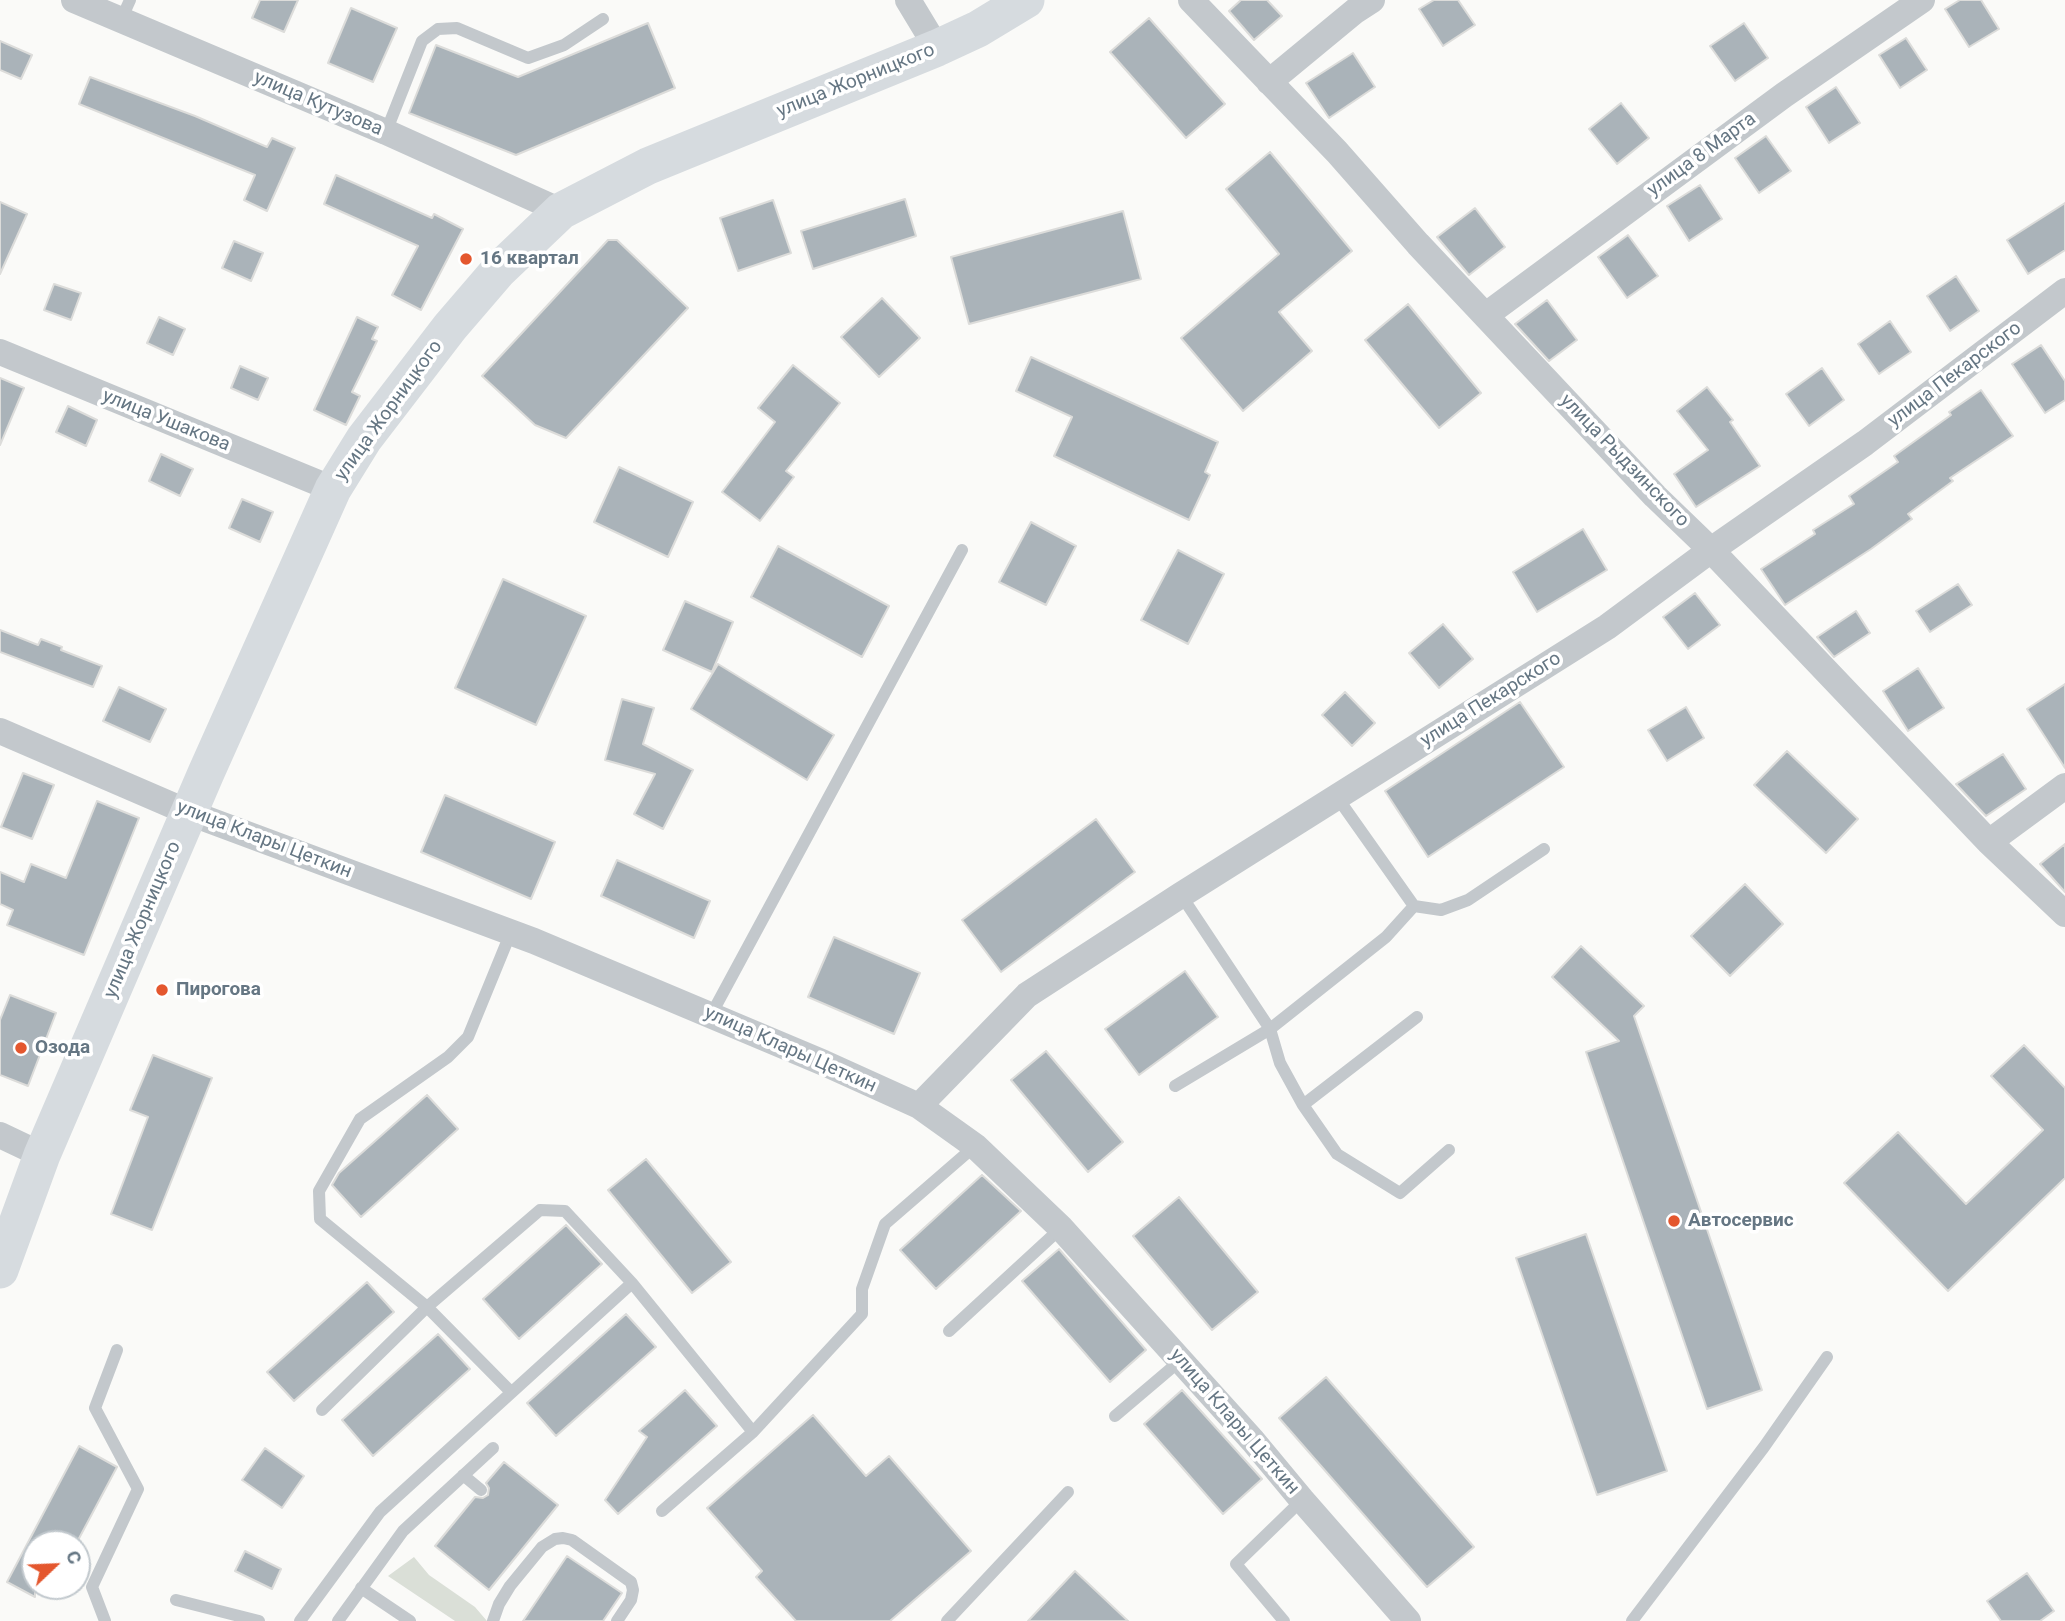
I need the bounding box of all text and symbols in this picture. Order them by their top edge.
street label: улица Жорницкого [774,39,938,123]
street label: улица Кутузова [250,67,386,141]
street label: улица 8 Марта [1643,108,1761,202]
place label: 16 квартал [480,248,579,270]
marker: 16 квартал [458,251,474,267]
street label: улица Пекарского [1884,317,2026,433]
street label: улица Жорницкого [330,336,448,486]
street label: улица Ушакова [99,385,233,457]
street label: улица Рыдзинского [1555,390,1693,532]
street label: улица Пекарского [1417,648,1565,752]
street label: улица Клары Цеткин [173,796,355,884]
street label: улица Жорницкого [100,838,186,1002]
place label: Пирогова [176,979,261,1001]
marker: Пирогова [154,982,170,998]
street label: улица Клары Цеткин [701,1002,879,1098]
place label: Озода [35,1037,90,1059]
marker: Озода [13,1040,29,1056]
place label: Автосервис [1688,1210,1794,1232]
marker: Автосервис [1666,1213,1682,1229]
street label: улица Клары Цеткин [1164,1344,1304,1500]
north arrow [21,1530,91,1600]
text: С [61,1547,87,1568]

